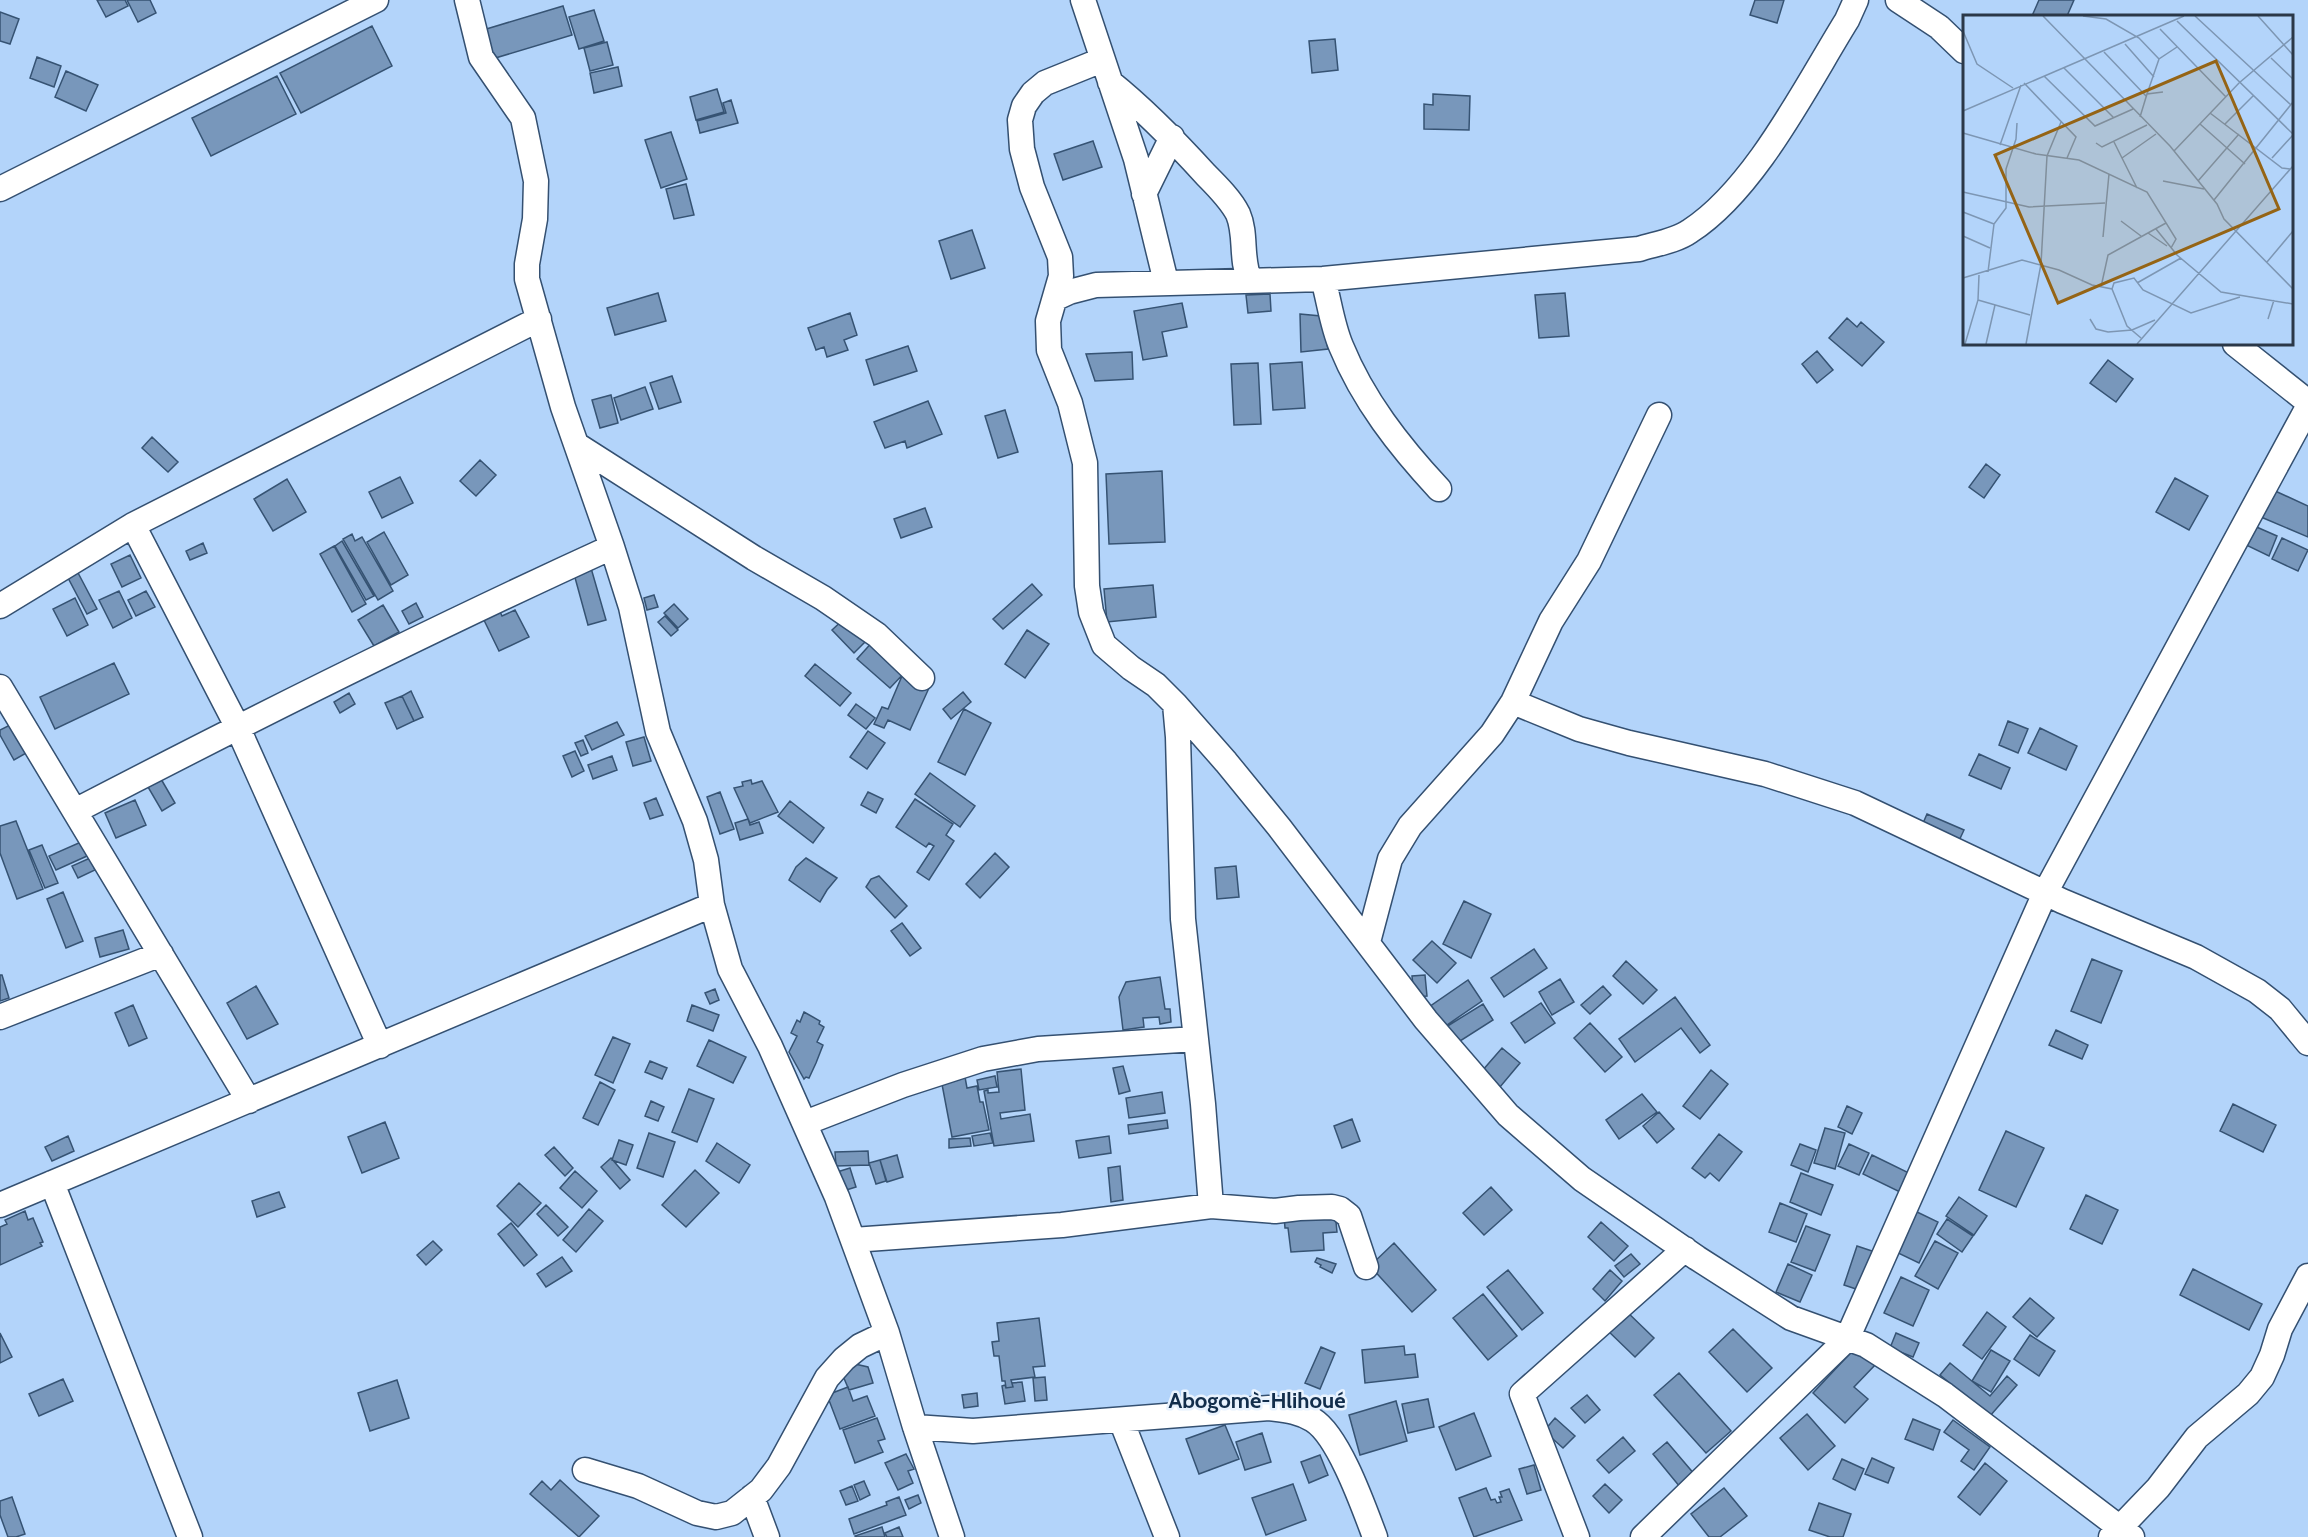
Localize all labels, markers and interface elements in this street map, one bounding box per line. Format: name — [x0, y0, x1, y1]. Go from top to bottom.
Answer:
inset map — [1963, 15, 2293, 345]
district label: Abogomè-Hlihoué — [1168, 1387, 1346, 1414]

